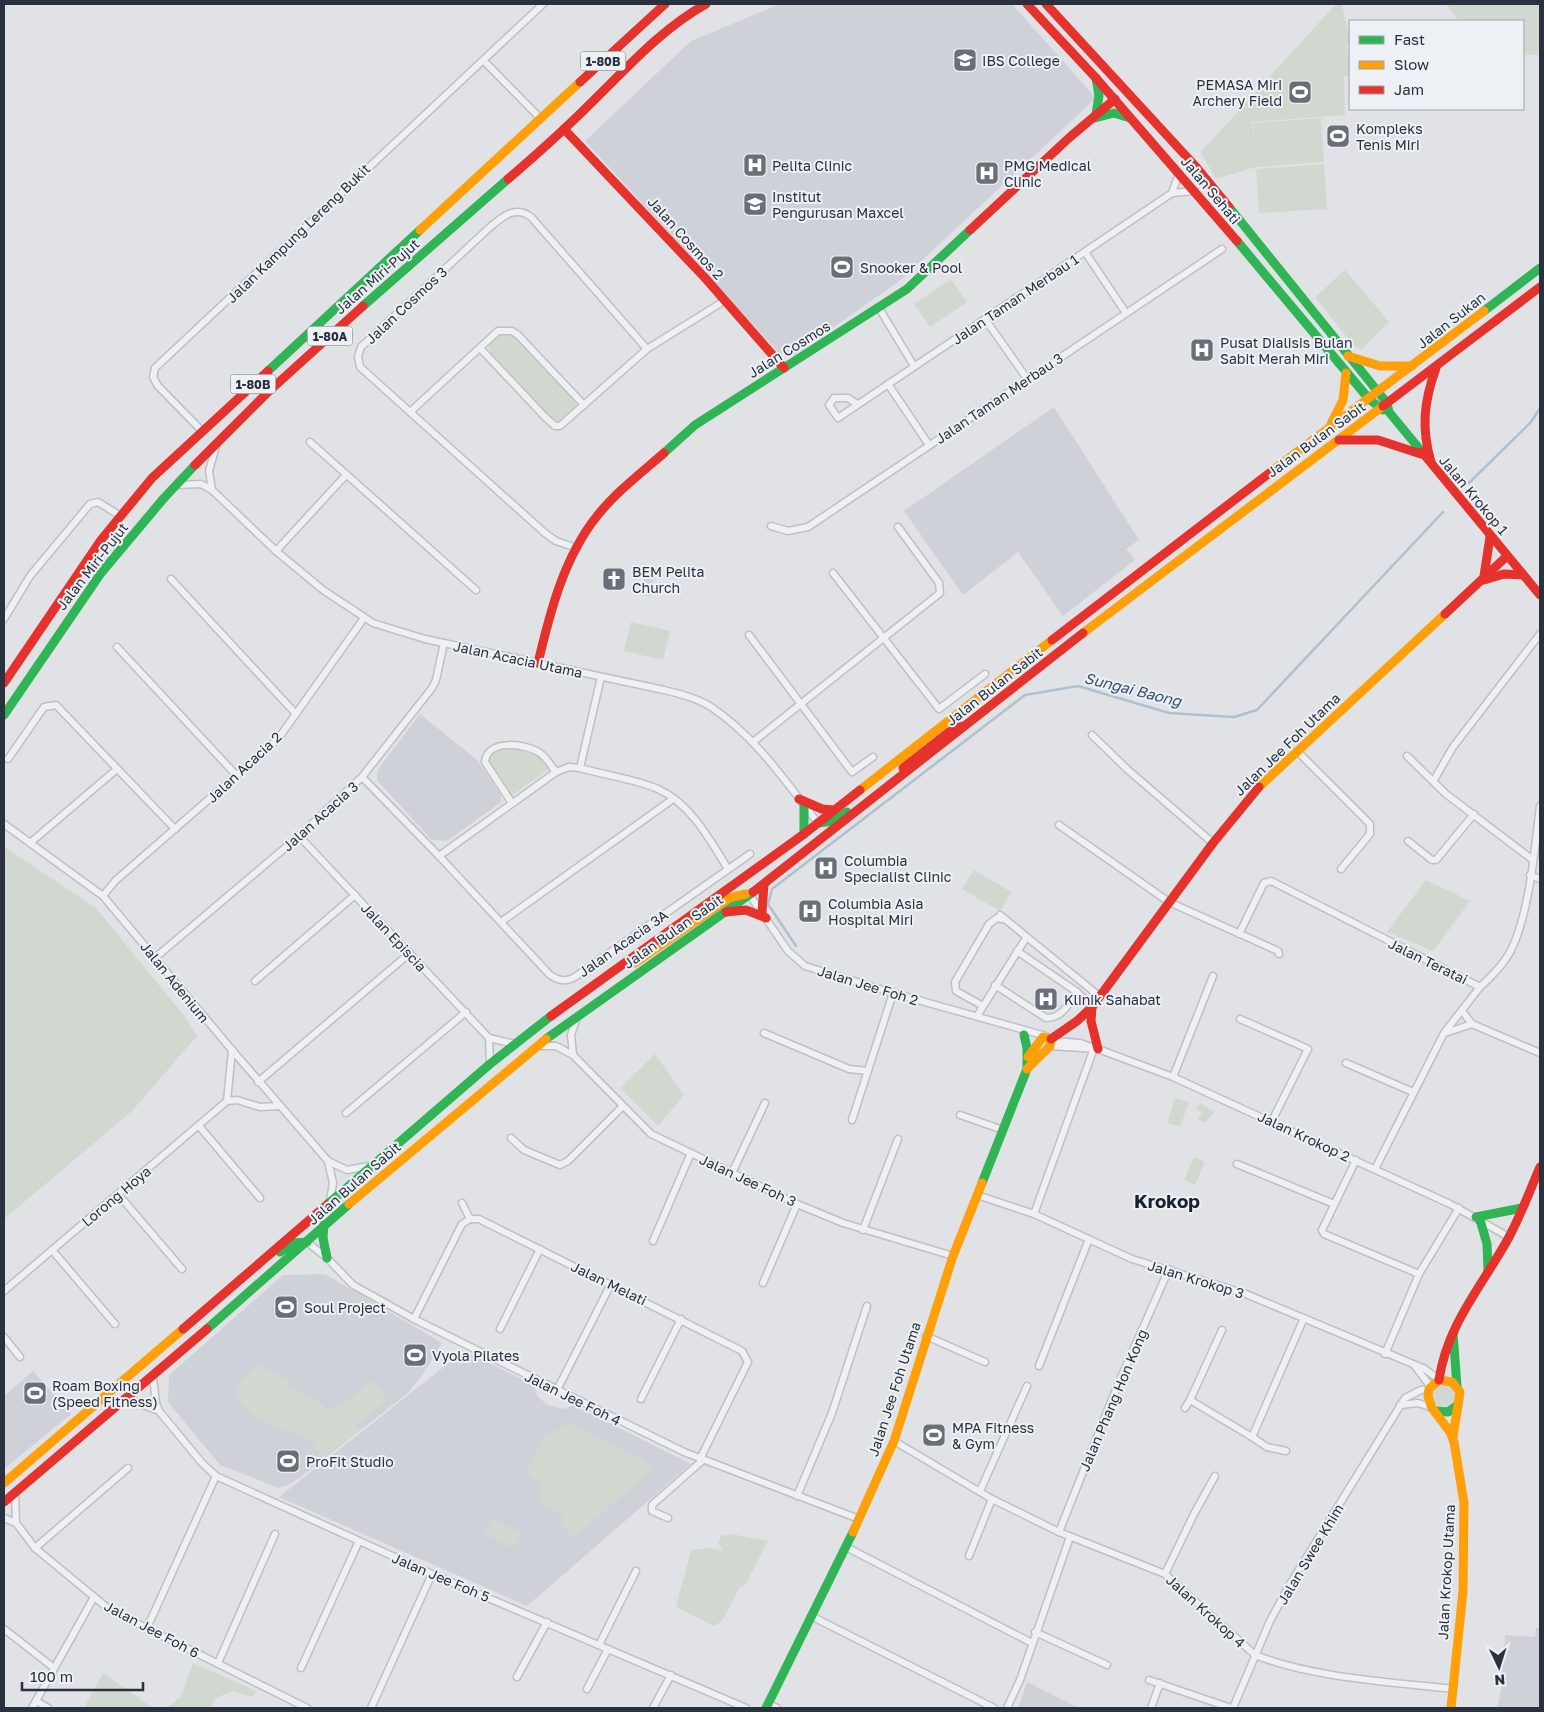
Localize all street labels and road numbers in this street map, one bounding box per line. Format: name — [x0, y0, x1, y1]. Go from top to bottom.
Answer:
road number: 1-80B — [580, 51, 626, 70]
street label: Jalan Sehati — [1178, 153, 1244, 227]
street label: Jalan Kampung Lereng Bukit — [223, 160, 373, 306]
street label: Jalan Cosmos 2 — [644, 193, 728, 283]
street label: Jalan Miri-Pujut — [331, 235, 423, 317]
street label: Jalan Taman Merbau 1 — [949, 250, 1082, 348]
street label: Jalan Cosmos 3 — [362, 263, 450, 347]
street label: Jalan Sukan — [1413, 288, 1489, 352]
street label: Jalan Cosmos — [745, 317, 833, 381]
road number: 1-80A — [308, 326, 352, 346]
street label: Jalan Taman Merbau 3 — [932, 349, 1066, 447]
road number: 1-80B — [230, 374, 276, 394]
street label: Jalan Bulan Sabit — [1264, 398, 1368, 480]
street label: Jalan Krokop 1 — [1436, 452, 1512, 538]
street label: Jalan Miri-Pujut — [53, 519, 131, 613]
street label: Jalan Acacia Utama — [452, 637, 584, 681]
street label: Jalan Bulan Sabit — [943, 643, 1045, 729]
street label: Jalan Jee Foh Utama — [1231, 689, 1343, 799]
street label: Jalan Acacia 2 — [203, 728, 285, 806]
street label: Jalan Acacia 3 — [279, 778, 361, 854]
street label: Jalan Bulan Sabit — [620, 890, 726, 972]
street label: Jalan Episcia — [358, 899, 430, 975]
street label: Jalan Acacia 3A — [575, 905, 672, 980]
street label: Jalan Teratai — [1386, 934, 1470, 988]
street label: Jalan Adenium — [137, 938, 213, 1026]
street label: Jalan Jee Foh 2 — [816, 962, 920, 1008]
street label: Jalan Krokop 2 — [1255, 1107, 1353, 1165]
street label: Jalan Bulan Sabit — [304, 1138, 404, 1228]
street label: Jalan Jee Foh 3 — [697, 1150, 799, 1210]
street label: Lorong Hoya — [78, 1162, 154, 1230]
street label: Jalan Krokop 3 — [1146, 1256, 1246, 1302]
street label: Jalan Melati — [568, 1257, 650, 1309]
street label: Jalan Jee Foh Utama — [864, 1320, 924, 1458]
street label: Jalan Phang Hon Kong — [1075, 1326, 1151, 1474]
street label: Jalan Jee Foh 4 — [522, 1367, 624, 1429]
street label: Jalan Swee Khim — [1273, 1501, 1347, 1607]
street label: Jalan Krokop Utama — [1434, 1504, 1458, 1640]
street label: Jalan Jee Foh 5 — [390, 1549, 492, 1605]
street label: Jalan Krokop 4 — [1163, 1571, 1249, 1651]
street label: Jalan Jee Foh 6 — [102, 1597, 202, 1661]

